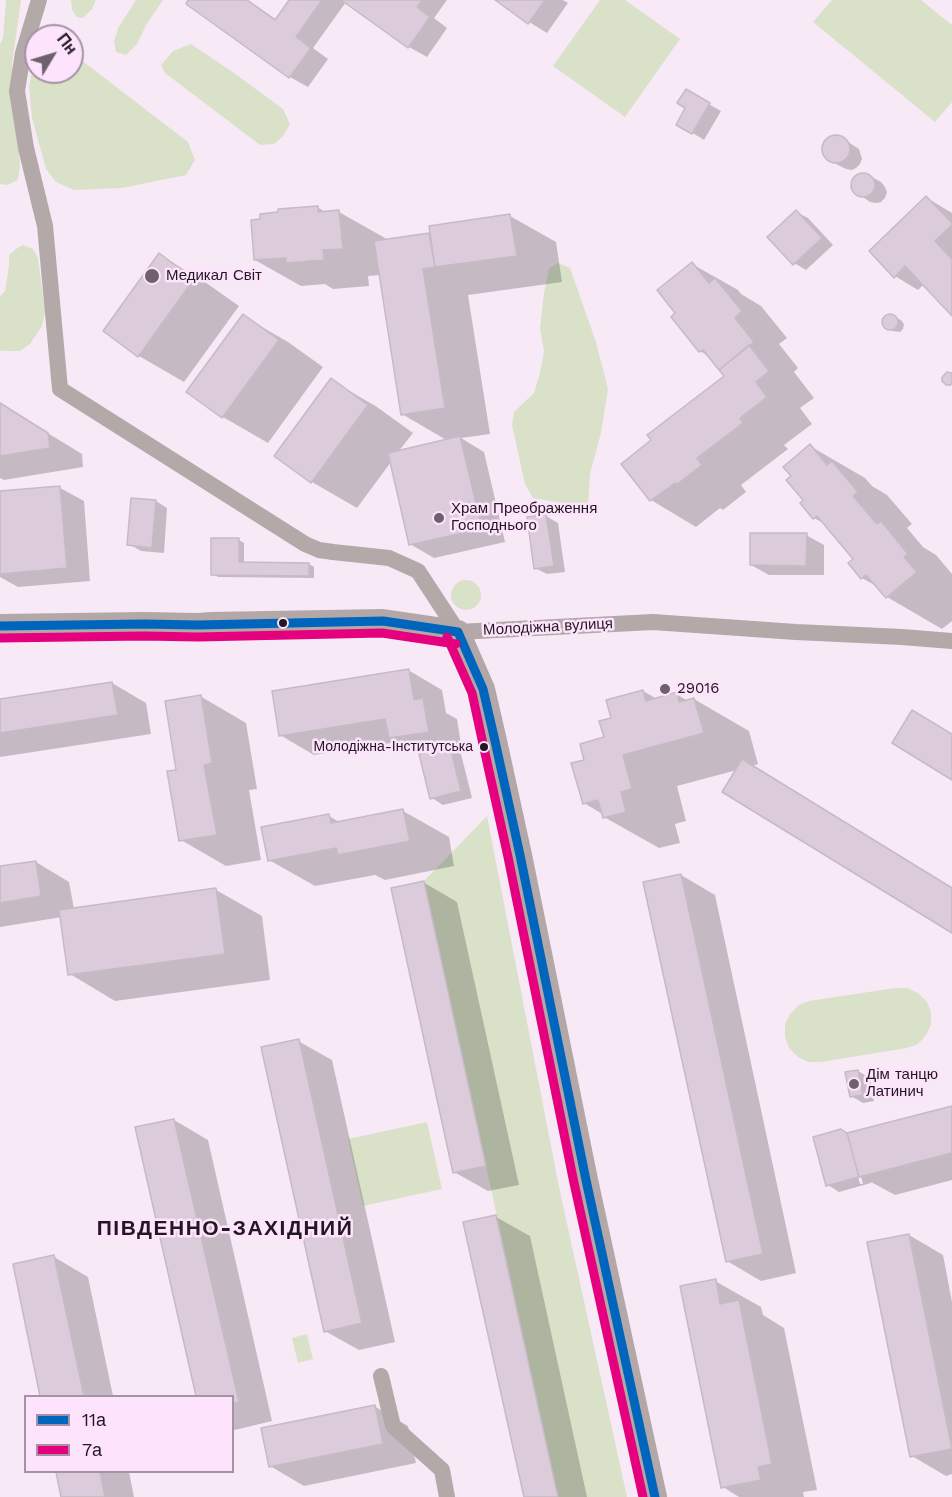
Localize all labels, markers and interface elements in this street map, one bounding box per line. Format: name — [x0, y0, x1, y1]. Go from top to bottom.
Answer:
north arrow — [24, 24, 84, 84]
text: Пн — [53, 30, 81, 58]
marker: Медикал Світ — [143, 267, 161, 285]
place label: Медикал Світ — [166, 267, 262, 285]
place label: Храм Преображення Господнього — [451, 500, 597, 535]
marker: Храм Преображення Господнього — [432, 511, 446, 525]
street label: Молодіжна вулиця — [483, 615, 613, 639]
unlabelled marker — [277, 617, 289, 629]
place label: 29016 — [677, 680, 719, 698]
marker: 29016 — [658, 682, 672, 696]
place label: Молодіжна-Інститутська — [313, 739, 473, 755]
marker: Молодіжна-Інститутська — [478, 741, 490, 753]
place label: Дім танцю Латинич — [866, 1066, 938, 1101]
marker: Дім танцю Латинич — [847, 1077, 861, 1091]
district label: ПІВДЕННО-ЗАХІДНИЙ — [97, 1216, 353, 1242]
legend — [24, 1395, 234, 1473]
text: 11а — [82, 1409, 106, 1430]
text: 7а — [82, 1439, 102, 1460]

